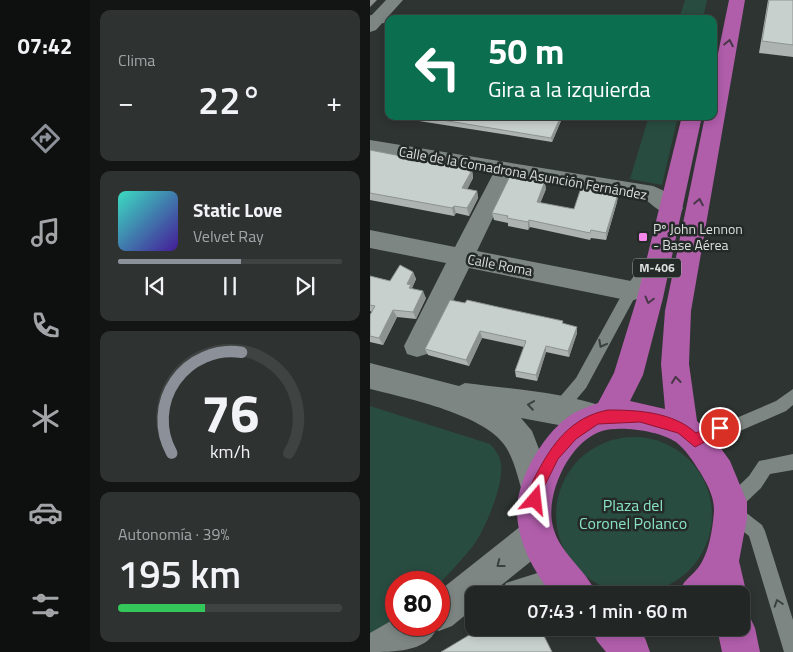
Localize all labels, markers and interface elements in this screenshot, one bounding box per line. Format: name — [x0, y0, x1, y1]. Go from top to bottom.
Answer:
text: 50 m — [488, 24, 564, 78]
text: 07:42 — [18, 29, 72, 63]
icon: left — [405, 35, 470, 100]
one-way arrow — [723, 38, 734, 47]
text: Clima — [118, 48, 155, 72]
text: 22° — [198, 71, 262, 129]
text: Gira a la izquierda — [488, 72, 651, 106]
text: − — [118, 80, 134, 123]
text: + — [326, 80, 342, 123]
icon: directions — [28, 121, 63, 156]
street label: Calle de la Comadrona Asunción Fernández — [397, 140, 649, 205]
text: Static Love — [193, 195, 282, 224]
one-way arrow — [693, 198, 703, 207]
icon: music — [28, 215, 63, 250]
place label: Pº John Lennon - Base Aérea — [653, 218, 743, 255]
text: Velvet Ray — [193, 224, 264, 248]
marker: Pº John Lennon - Base Aérea — [637, 231, 649, 243]
street label: Calle Roma — [466, 248, 534, 281]
road number: M-406 — [633, 258, 681, 278]
icon: previous — [141, 272, 169, 300]
icon: pause — [216, 272, 244, 300]
icon: next — [291, 272, 319, 300]
one-way arrow — [644, 296, 655, 304]
icon: phone — [28, 308, 63, 343]
one-way arrow — [599, 339, 609, 348]
text: 76 — [201, 373, 259, 452]
one-way arrow — [671, 376, 682, 384]
one-way arrow — [526, 400, 534, 411]
icon: climate — [28, 401, 63, 436]
pin — [699, 407, 741, 449]
icon: arrive — [706, 414, 734, 442]
text: km/h — [210, 438, 250, 465]
position arrow — [508, 473, 560, 525]
park label: Plaza del Coronel Polanco — [579, 493, 687, 535]
icon: car — [28, 495, 63, 530]
text: Autonomía · 39% — [118, 522, 229, 546]
text: 195 km — [118, 545, 241, 603]
one-way arrow — [496, 558, 506, 567]
speed limit sign: 80 — [385, 571, 450, 636]
icon: filters — [28, 588, 63, 623]
text: 07:43 · 1 min · 60 m — [528, 596, 687, 625]
one-way arrow — [774, 600, 784, 608]

